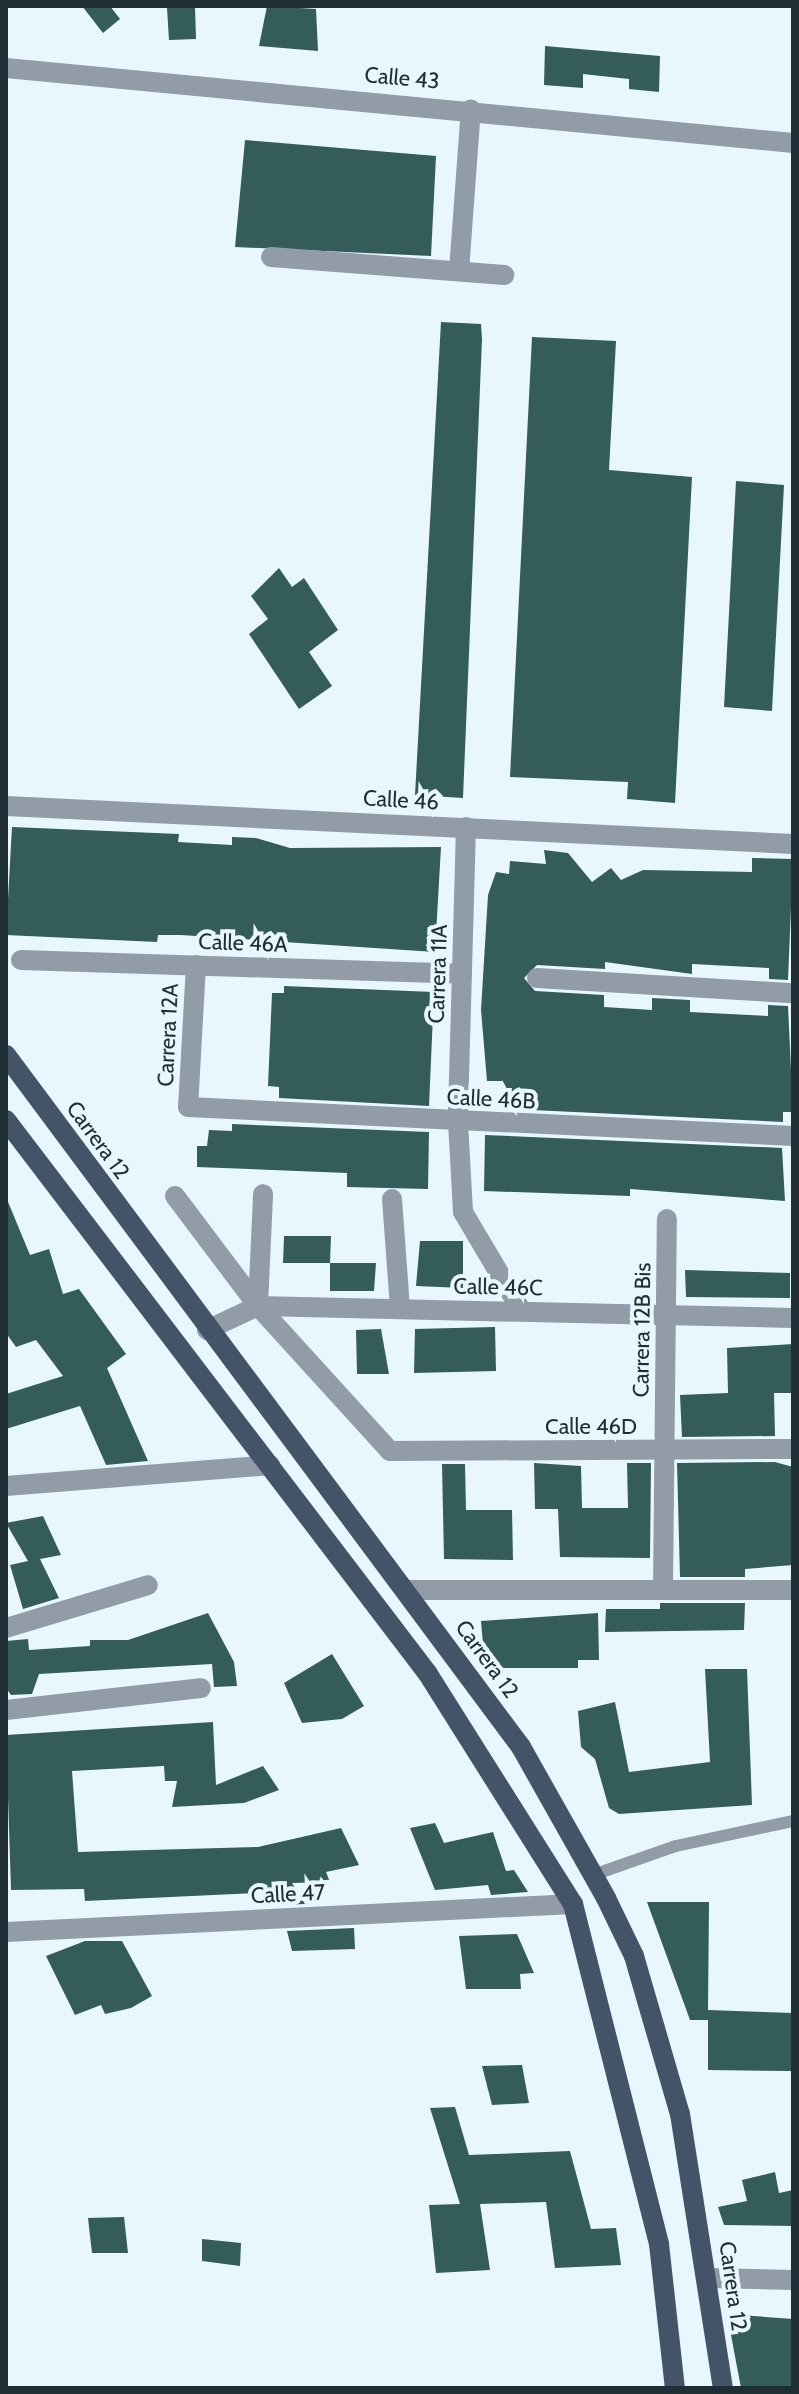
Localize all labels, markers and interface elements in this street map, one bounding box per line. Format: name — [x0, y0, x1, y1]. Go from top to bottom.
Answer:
street label: Calle 43 — [363, 62, 441, 94]
street label: Calle 46 — [362, 785, 440, 815]
street label: Carrera 11A — [423, 924, 453, 1024]
street label: Calle 46A — [198, 928, 288, 958]
street label: Carrera 12A — [152, 983, 184, 1087]
street label: Calle 46B — [446, 1083, 536, 1115]
street label: Carrera 12 — [61, 1096, 135, 1184]
street label: Carrera 12B Bis — [628, 1262, 656, 1398]
street label: Calle 46C — [453, 1273, 543, 1301]
street label: Calle 46D — [545, 1414, 637, 1440]
street label: Carrera 12 — [450, 1615, 524, 1703]
street label: Calle 47 — [250, 1879, 326, 1909]
street label: Carrera 12 — [714, 2240, 752, 2332]

